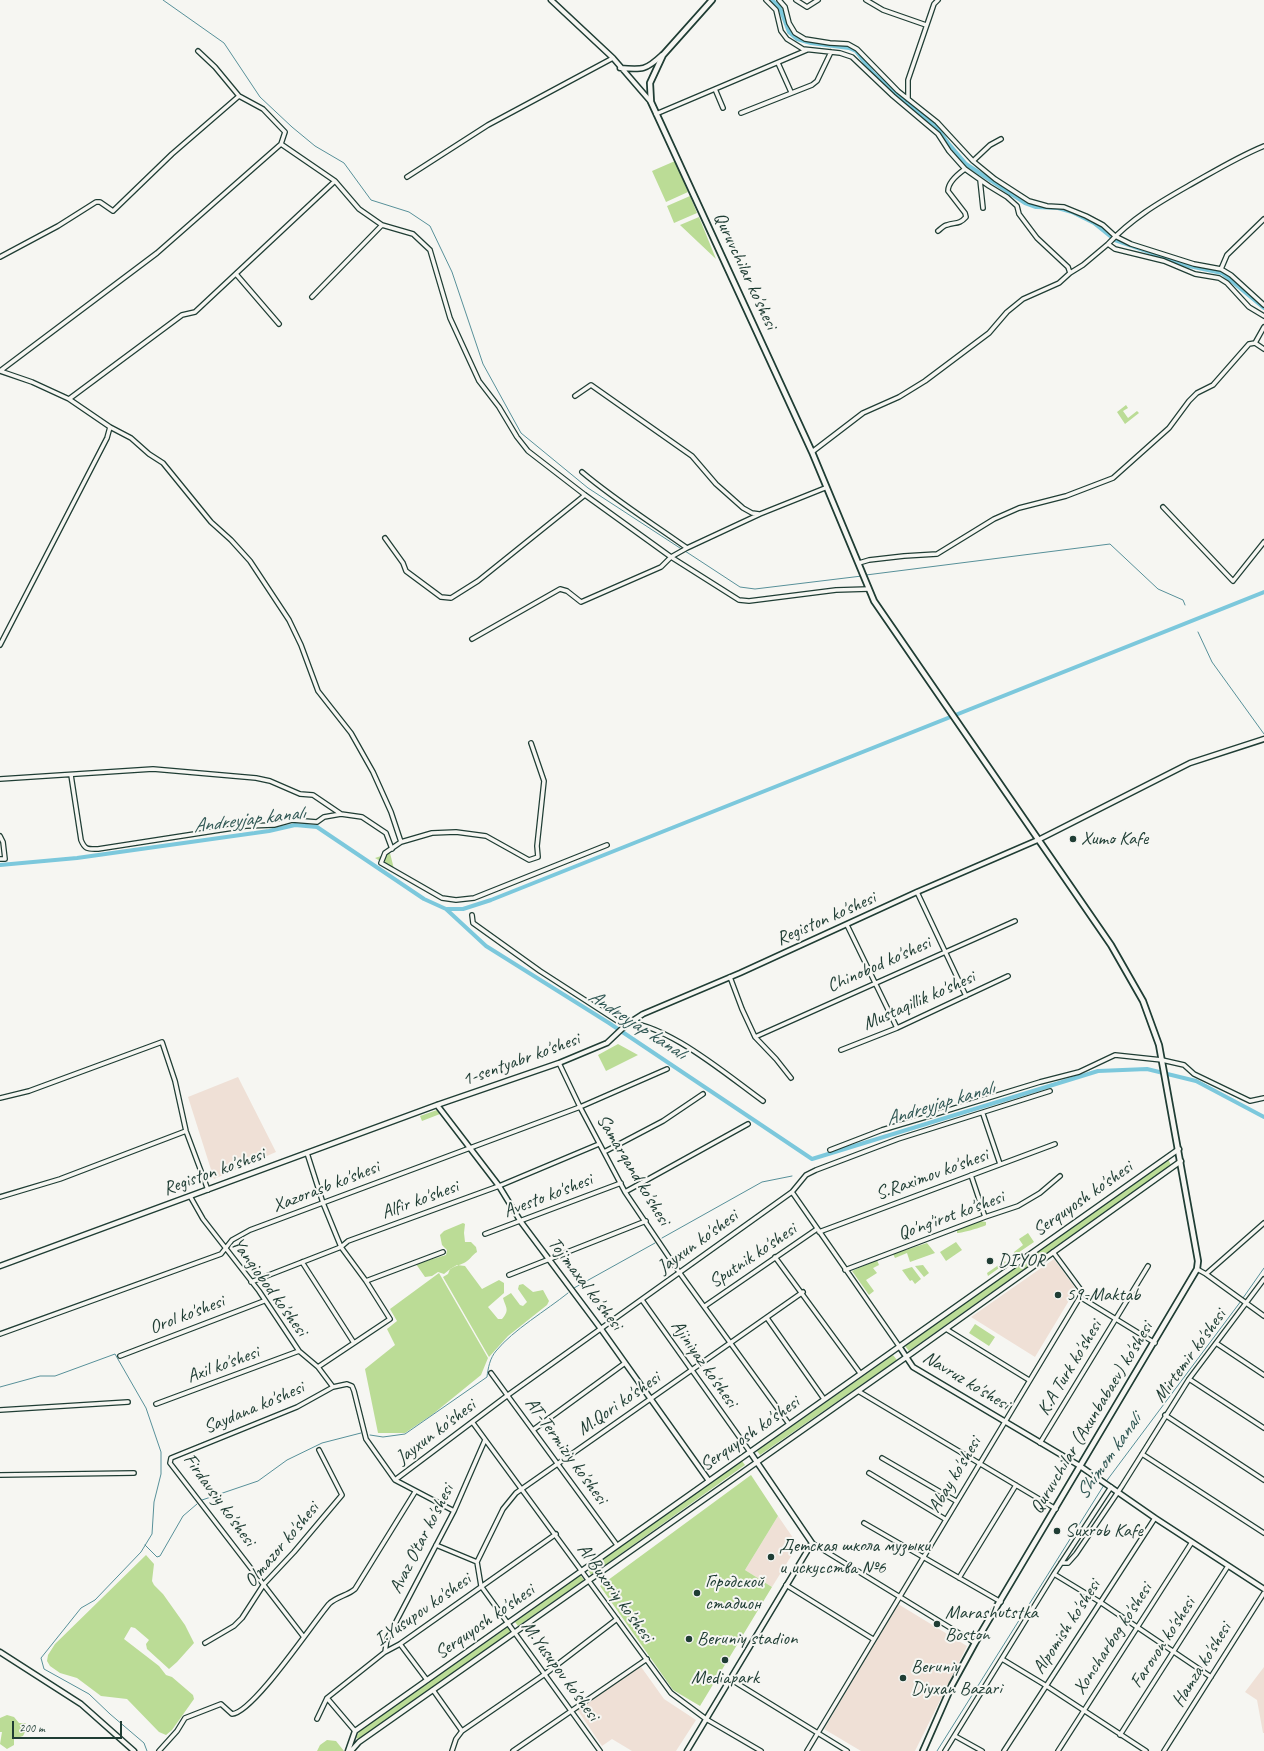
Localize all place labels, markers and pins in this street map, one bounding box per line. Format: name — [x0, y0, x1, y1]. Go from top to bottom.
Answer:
place label: Xumo Kafe — [1081, 828, 1148, 850]
marker: Xumo Kafe — [1068, 834, 1078, 844]
place label: DIYOR — [998, 1250, 1045, 1272]
marker: DIYOR — [985, 1256, 995, 1266]
place label: 59-Maktab — [1066, 1284, 1140, 1306]
marker: 59-Maktab — [1053, 1290, 1063, 1300]
place label: Suxrob Kafe — [1065, 1520, 1143, 1542]
marker: Suxrob Kafe — [1052, 1526, 1062, 1536]
place label: Детская школа музыки и искусства №6 — [779, 1535, 930, 1579]
marker: Детская школа музыки и искусства №6 — [766, 1552, 776, 1562]
place label: Городской стадион — [705, 1571, 764, 1615]
marker: Городской стадион — [692, 1588, 702, 1598]
place label: Marashutstka Boston — [945, 1602, 1038, 1646]
marker: Marashutstka Boston — [932, 1619, 942, 1629]
place label: Beruniy stadion — [697, 1628, 797, 1650]
marker: Beruniy stadion — [684, 1634, 694, 1644]
marker: Mediapark — [720, 1655, 730, 1665]
place label: Beruniy Diyxan Bazari — [911, 1656, 1002, 1700]
place label: Mediapark — [691, 1667, 759, 1689]
marker: Beruniy Diyxan Bazari — [898, 1673, 908, 1683]

